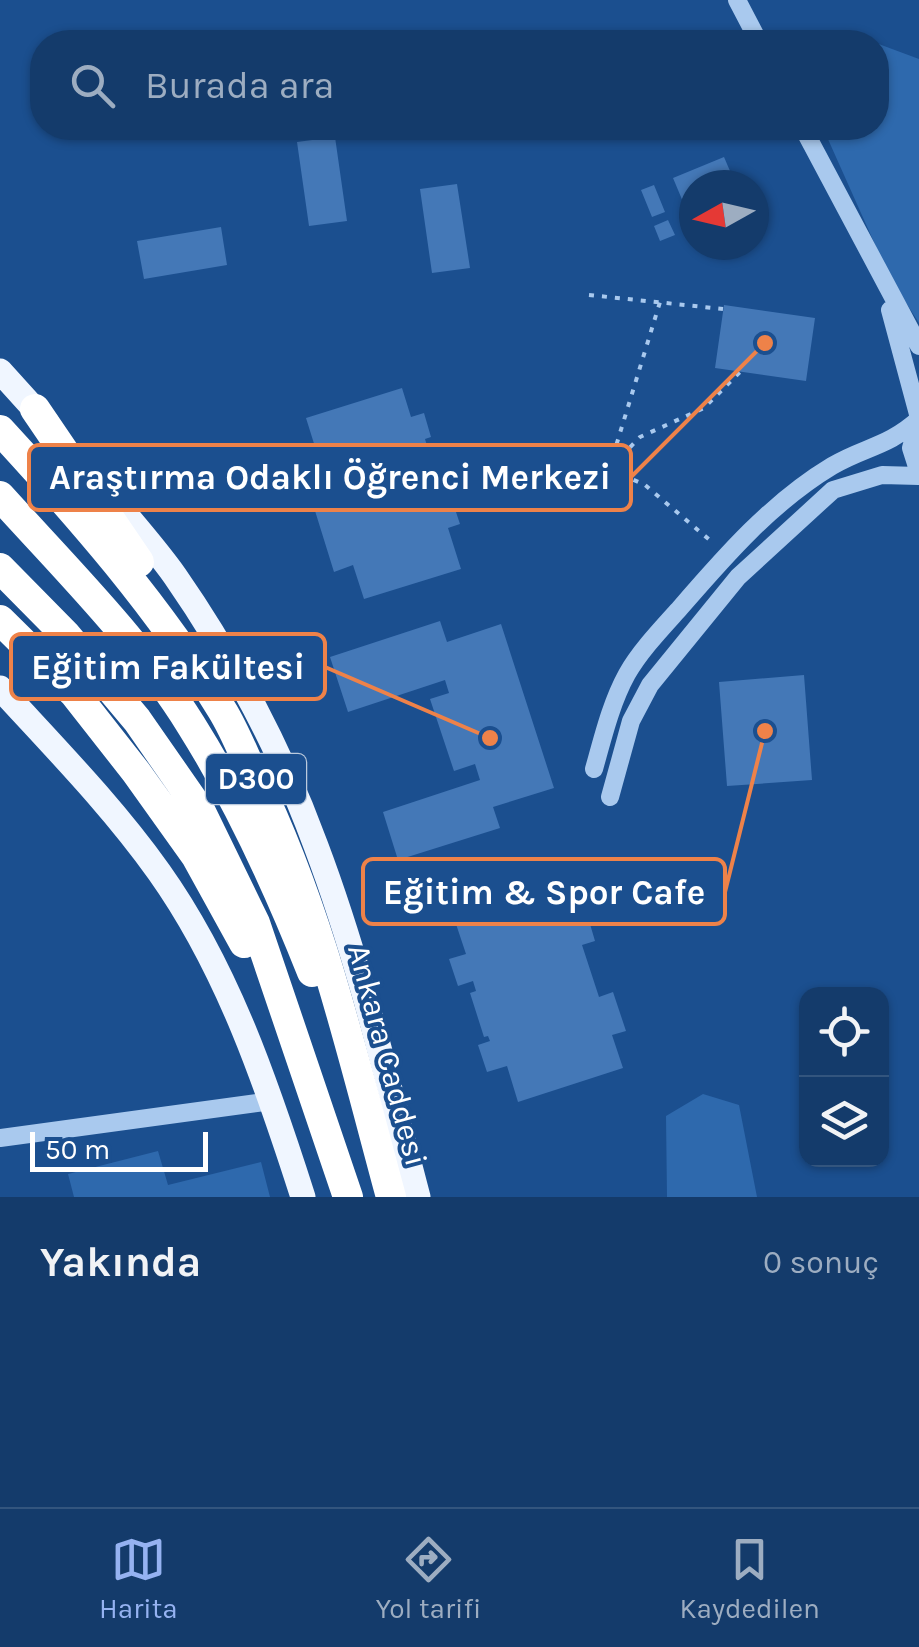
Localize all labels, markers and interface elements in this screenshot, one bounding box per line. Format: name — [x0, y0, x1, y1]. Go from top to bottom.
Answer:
search box — [30, 30, 889, 140]
icon: search — [65, 58, 120, 113]
text: Burada ara — [145, 63, 334, 108]
north arrow — [679, 170, 769, 260]
callout: Araştırma Odaklı Öğrenci Merkezi — [29, 445, 631, 510]
text: Araştırma Odaklı Öğrenci Merkezi — [49, 457, 611, 499]
callout: Eğitim Fakültesi — [11, 634, 325, 699]
text: Eğitim Fakültesi — [31, 647, 305, 689]
road number: D300 — [206, 754, 306, 804]
callout: Eğitim & Spor Cafe — [363, 859, 725, 924]
text: Eğitim & Spor Cafe — [383, 872, 705, 914]
street label: Ankara Caddesi — [340, 940, 435, 1170]
map controls — [799, 987, 889, 1167]
button: locate — [799, 987, 889, 1077]
button: layers — [799, 1077, 889, 1167]
scale bar — [30, 1127, 208, 1172]
text: 50 m — [45, 1133, 110, 1166]
text: Yakında — [40, 1237, 201, 1287]
text: 0 sonuç — [763, 1244, 879, 1281]
tab: Harita — [99, 1532, 178, 1625]
tab: Yol tarifi — [376, 1532, 481, 1625]
tab: Kaydedilen — [679, 1532, 820, 1625]

